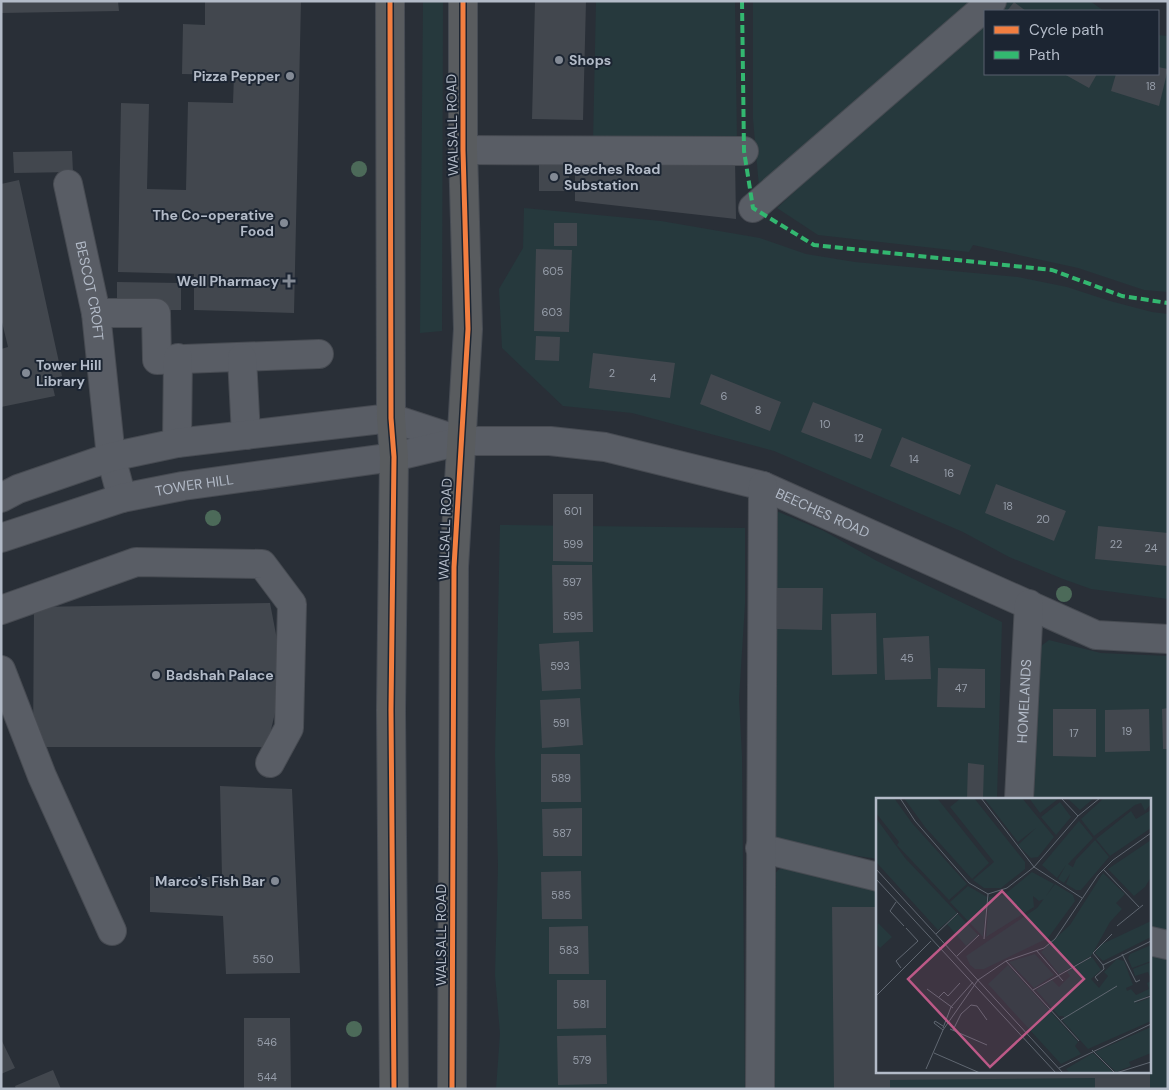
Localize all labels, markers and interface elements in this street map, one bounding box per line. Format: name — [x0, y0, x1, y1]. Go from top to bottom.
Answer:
legend — [984, 10, 1159, 75]
text: Cycle path — [1029, 20, 1104, 40]
text: Path — [1029, 45, 1060, 65]
place label: Shops — [569, 51, 611, 69]
marker: Shops — [553, 54, 565, 66]
place label: Pizza Pepper — [193, 67, 280, 85]
marker: Pizza Pepper — [284, 70, 296, 82]
street label: WALSALL ROAD — [442, 74, 462, 176]
house number: 18 — [1146, 79, 1156, 93]
place label: Beeches Road Substation — [564, 160, 660, 194]
marker: Beeches Road Substation — [548, 171, 560, 183]
place label: The Co-operative Food — [152, 206, 274, 240]
marker: The Co-operative Food — [278, 217, 290, 229]
street label: BESCOT CROFT — [72, 239, 108, 341]
house number: 605 — [542, 264, 564, 278]
place label: Well Pharmacy — [177, 272, 280, 290]
marker: Well Pharmacy — [283, 275, 295, 287]
house number: 603 — [542, 305, 562, 319]
place label: Tower Hill Library — [36, 356, 101, 390]
house number: 2 — [609, 366, 615, 380]
marker: Tower Hill Library — [20, 367, 32, 379]
house number: 4 — [650, 371, 657, 385]
house number: 6 — [721, 389, 728, 403]
house number: 8 — [755, 403, 761, 417]
house number: 10 — [820, 417, 830, 431]
house number: 12 — [854, 431, 864, 445]
house number: 14 — [909, 452, 919, 466]
house number: 16 — [944, 466, 954, 480]
street label: TOWER HILL — [154, 470, 235, 500]
street label: WALSALL ROAD — [434, 478, 456, 580]
street label: BEECHES ROAD — [773, 484, 873, 542]
house number: 18 — [1003, 499, 1013, 513]
house number: 601 — [564, 504, 582, 518]
house number: 20 — [1036, 512, 1050, 526]
house number: 599 — [563, 537, 583, 551]
house number: 22 — [1110, 537, 1122, 551]
house number: 24 — [1145, 541, 1158, 555]
house number: 597 — [563, 575, 582, 589]
house number: 595 — [563, 609, 583, 623]
house number: 45 — [900, 651, 914, 665]
house number: 593 — [550, 659, 570, 673]
street label: HOMELANDS — [1013, 659, 1035, 744]
place label: Badshah Palace — [166, 666, 274, 684]
marker: Badshah Palace — [150, 669, 162, 681]
house number: 47 — [955, 681, 967, 695]
house number: 591 — [553, 716, 569, 730]
house number: 19 — [1122, 724, 1132, 738]
house number: 17 — [1069, 726, 1079, 740]
house number: 589 — [551, 771, 571, 785]
inset map — [876, 798, 1152, 1072]
house number: 587 — [553, 826, 572, 840]
place label: Marco's Fish Bar — [155, 872, 265, 890]
marker: Marco's Fish Bar — [269, 875, 281, 887]
street label: WALSALL ROAD — [432, 884, 450, 986]
house number: 585 — [551, 888, 571, 902]
house number: 583 — [559, 943, 579, 957]
house number: 550 — [253, 952, 273, 966]
house number: 581 — [573, 997, 589, 1011]
house number: 546 — [257, 1035, 277, 1049]
house number: 579 — [572, 1053, 592, 1067]
house number: 544 — [257, 1070, 277, 1084]

